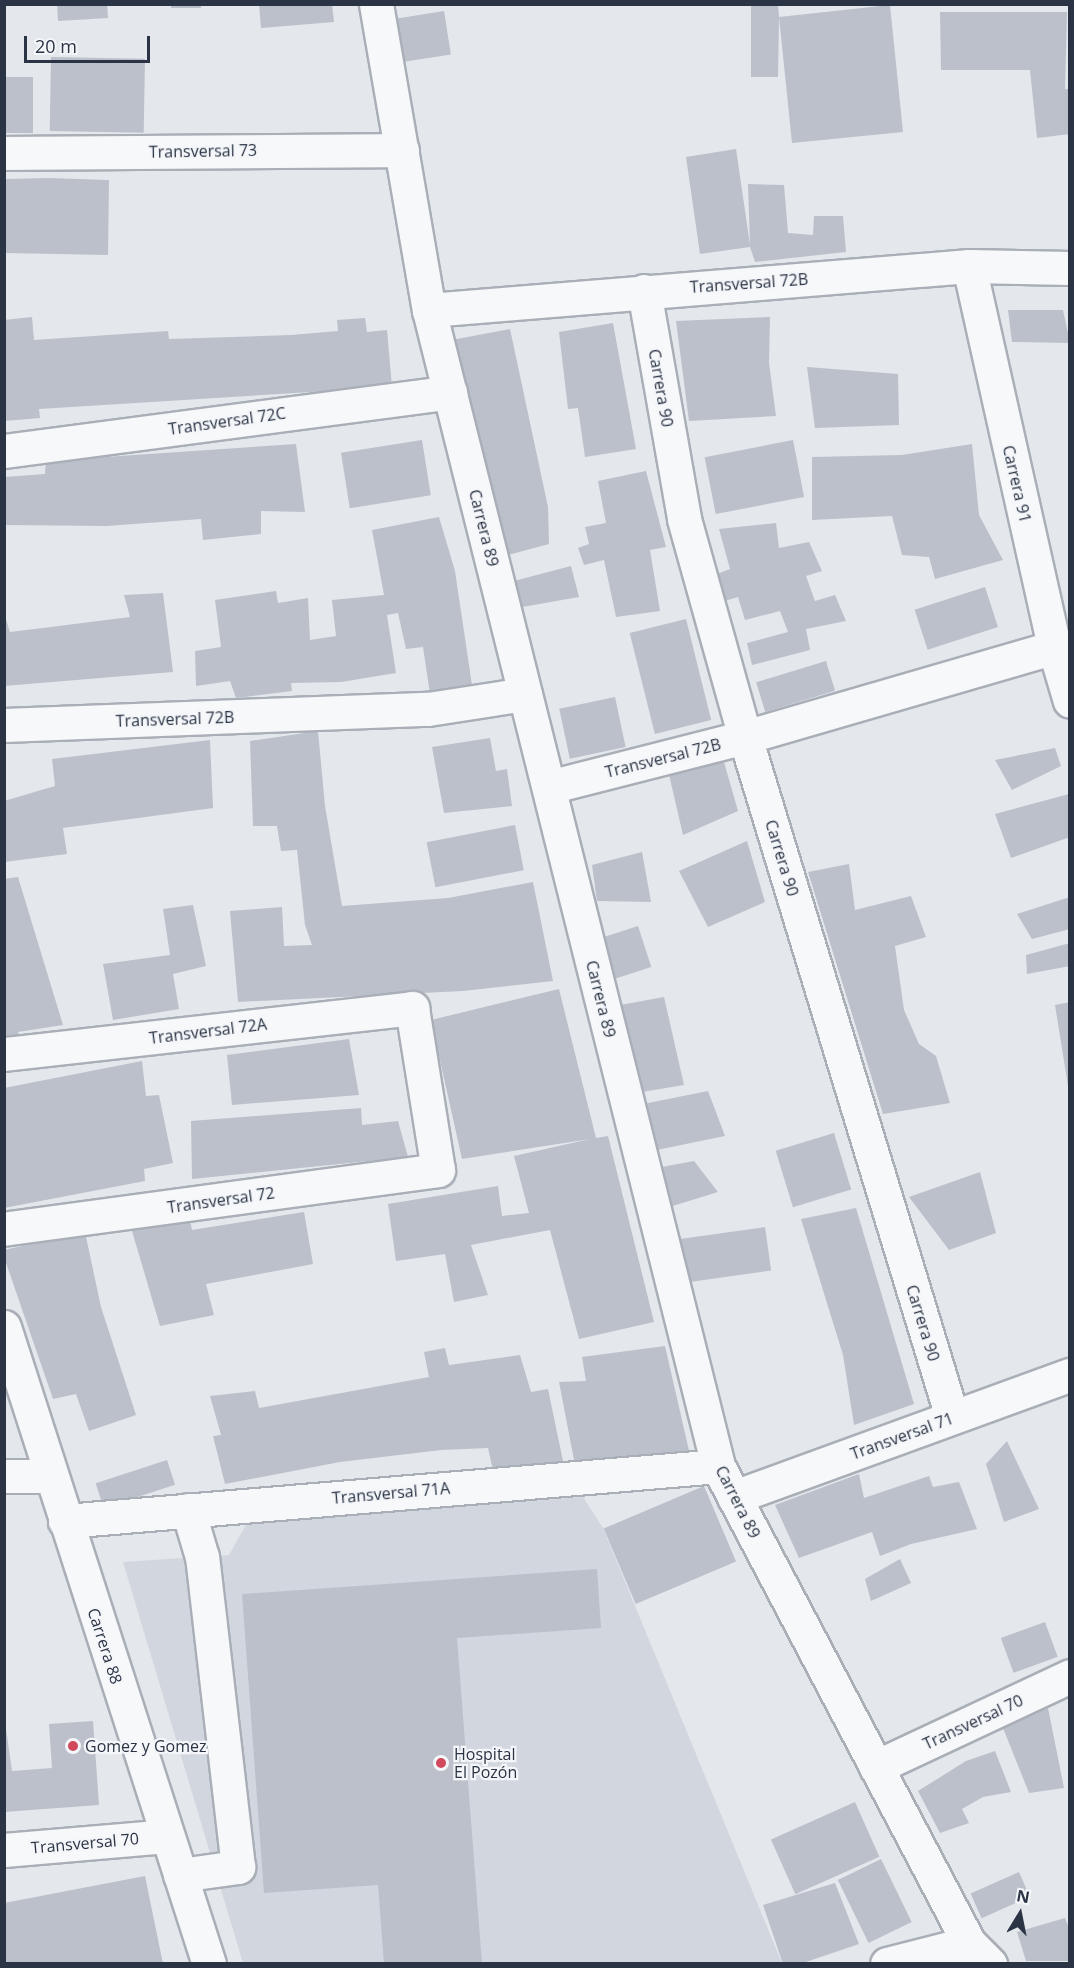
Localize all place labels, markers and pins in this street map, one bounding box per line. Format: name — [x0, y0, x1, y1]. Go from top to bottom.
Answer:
place label: Gomez y Gomez — [85, 1736, 206, 1756]
marker: Gomez y Gomez — [66, 1739, 80, 1753]
place label: Hospital El Pozón — [454, 1744, 517, 1782]
marker: Hospital El Pozón — [432, 1754, 450, 1772]

